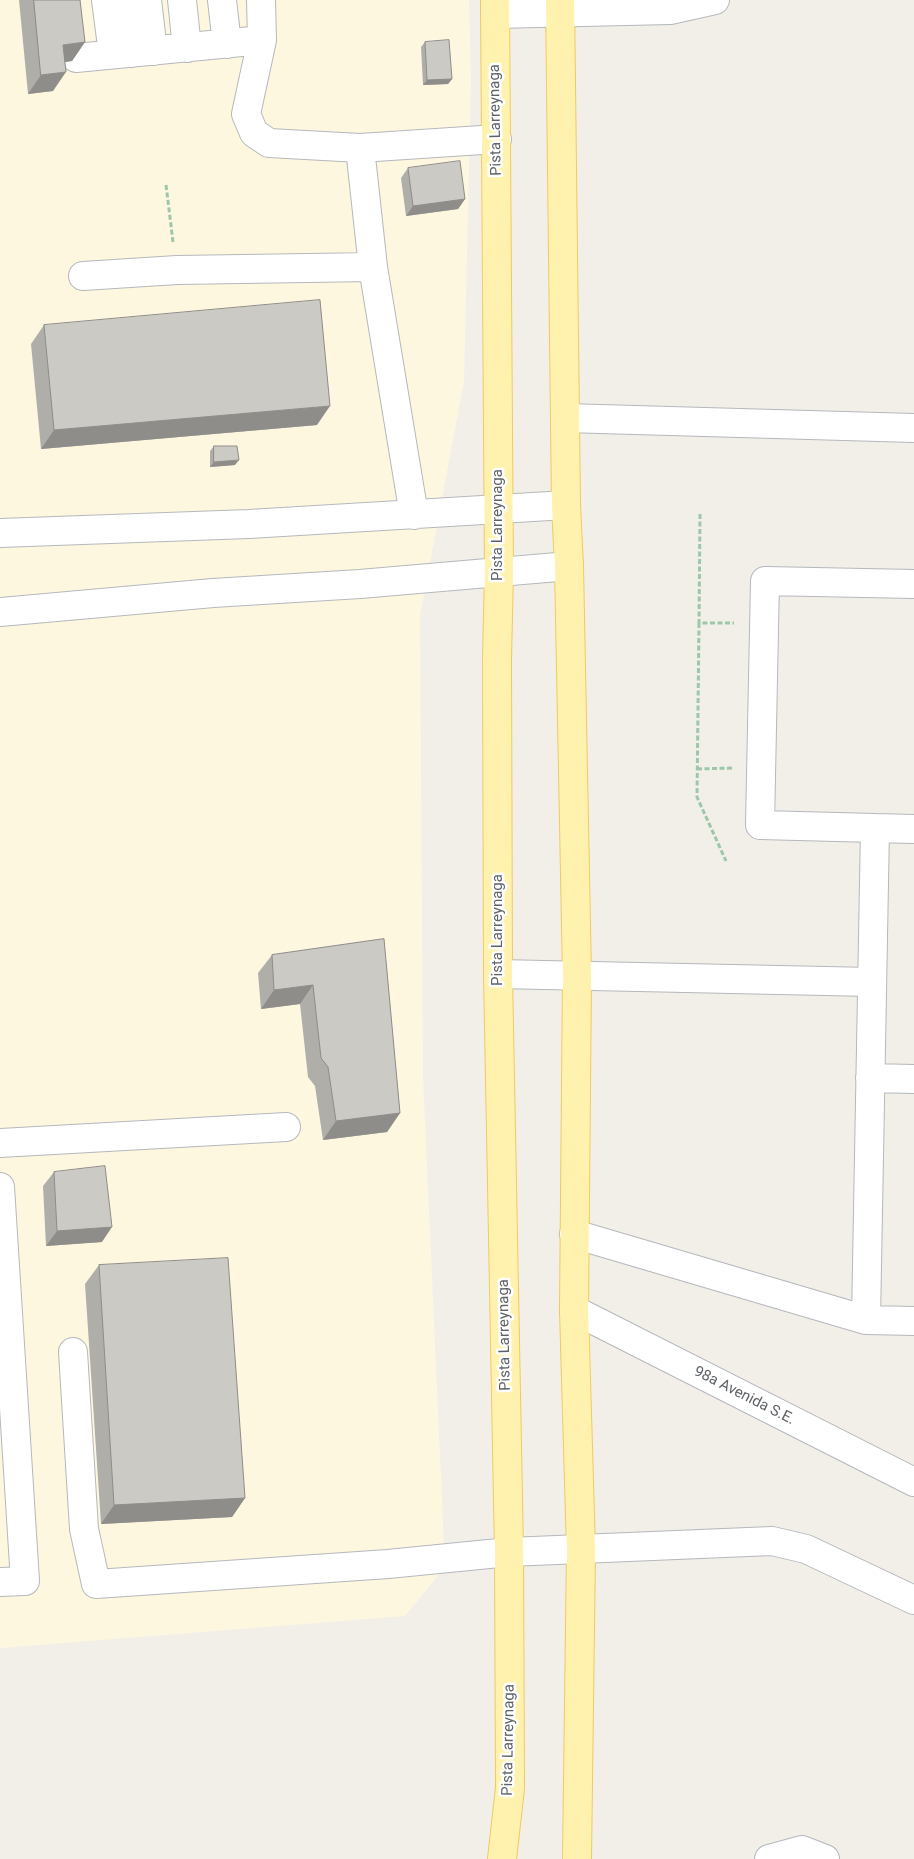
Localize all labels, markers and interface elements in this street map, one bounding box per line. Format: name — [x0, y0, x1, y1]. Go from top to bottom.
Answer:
street label: Pista Larreynaga — [486, 64, 506, 176]
street label: Pista Larreynaga — [489, 469, 507, 581]
street label: Pista Larreynaga — [489, 874, 507, 986]
street label: Pista Larreynaga — [495, 1279, 515, 1391]
street label: 98a Avenida S.E. — [691, 1363, 797, 1429]
street label: Pista Larreynaga — [499, 1684, 519, 1796]

